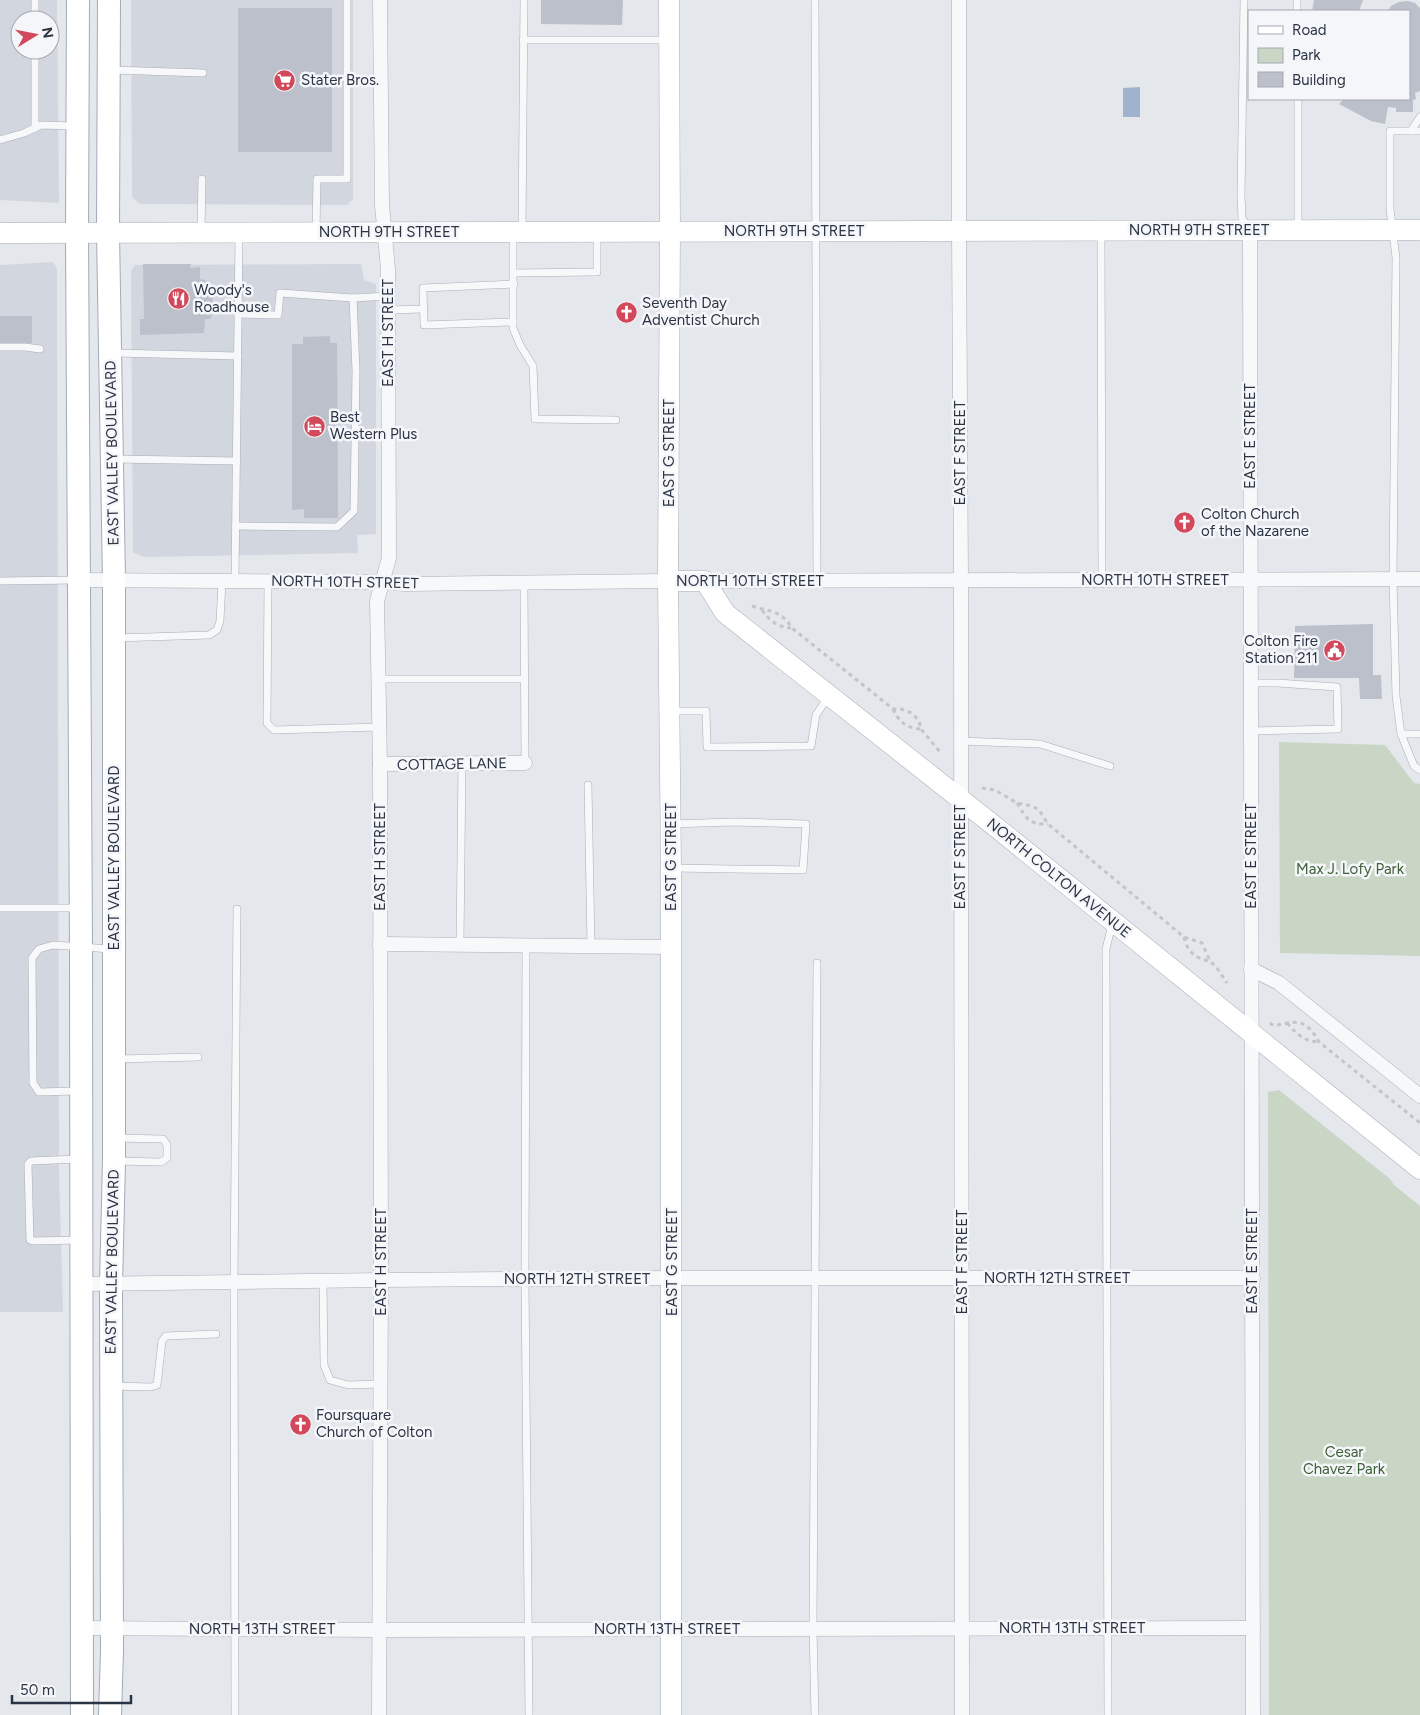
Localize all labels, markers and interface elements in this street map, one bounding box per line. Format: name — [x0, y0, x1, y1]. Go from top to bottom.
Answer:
north arrow — [10, 10, 60, 60]
legend — [1248, 10, 1410, 100]
text: Road — [1292, 21, 1327, 39]
text: N — [38, 26, 57, 40]
text: Park — [1292, 46, 1321, 64]
supermarket icon: Stater Bros. — [273, 68, 297, 92]
place label: Stater Bros. — [301, 71, 379, 89]
text: Building — [1292, 71, 1346, 89]
street label: NORTH 9TH STREET — [1129, 221, 1270, 239]
street label: NORTH 9TH STREET — [724, 222, 865, 240]
street label: NORTH 9TH STREET — [319, 223, 460, 241]
street label: EAST H STREET — [379, 278, 397, 387]
place label: Woody's Roadhouse — [194, 281, 269, 316]
restaurant icon: Woody's Roadhouse — [166, 287, 190, 311]
place label: Seventh Day Adventist Church — [642, 294, 760, 329]
church icon: Seventh Day Adventist Church — [614, 300, 638, 324]
street label: EAST VALLEY BOULEVARD — [101, 360, 123, 546]
street label: EAST E STREET — [1241, 382, 1259, 489]
street label: EAST G STREET — [660, 398, 678, 507]
street label: EAST F STREET — [951, 400, 969, 506]
place label: Best Western Plus — [330, 408, 417, 443]
hotel icon: Best Western Plus — [302, 414, 326, 438]
place label: Colton Church of the Nazarene — [1201, 505, 1309, 540]
church icon: Colton Church of the Nazarene — [1173, 511, 1197, 535]
street label: NORTH 10TH STREET — [1081, 571, 1230, 589]
street label: NORTH 10TH STREET — [271, 572, 420, 592]
street label: NORTH 10TH STREET — [676, 572, 825, 590]
place label: Colton Fire Station 211 — [1244, 632, 1318, 667]
public building icon: Colton Fire Station 211 — [1322, 638, 1346, 662]
street label: COTTAGE LANE — [397, 754, 507, 774]
street label: EAST VALLEY BOULEVARD — [105, 765, 123, 951]
street label: EAST H STREET — [371, 802, 389, 911]
street label: EAST G STREET — [662, 802, 680, 911]
street label: EAST E STREET — [1242, 802, 1260, 909]
street label: EAST F STREET — [951, 804, 969, 910]
street label: NORTH COLTON AVENUE — [983, 814, 1135, 942]
park label: Max J. Lofy Park — [1296, 860, 1405, 878]
street label: EAST VALLEY BOULEVARD — [101, 1169, 123, 1355]
street label: EAST H STREET — [372, 1207, 390, 1316]
street label: EAST G STREET — [663, 1207, 681, 1316]
street label: EAST E STREET — [1243, 1207, 1261, 1314]
street label: EAST F STREET — [953, 1209, 971, 1315]
street label: NORTH 12TH STREET — [984, 1269, 1131, 1287]
street label: NORTH 12TH STREET — [504, 1270, 651, 1288]
place label: Foursquare Church of Colton — [316, 1406, 432, 1441]
church icon: Foursquare Church of Colton — [288, 1412, 312, 1436]
park label: Cesar Chavez Park — [1303, 1443, 1386, 1478]
street label: NORTH 13TH STREET — [999, 1619, 1146, 1637]
street label: NORTH 13TH STREET — [189, 1620, 336, 1638]
street label: NORTH 13TH STREET — [594, 1620, 741, 1638]
scale bar — [12, 1672, 131, 1704]
text: 50 m — [20, 1681, 55, 1699]

